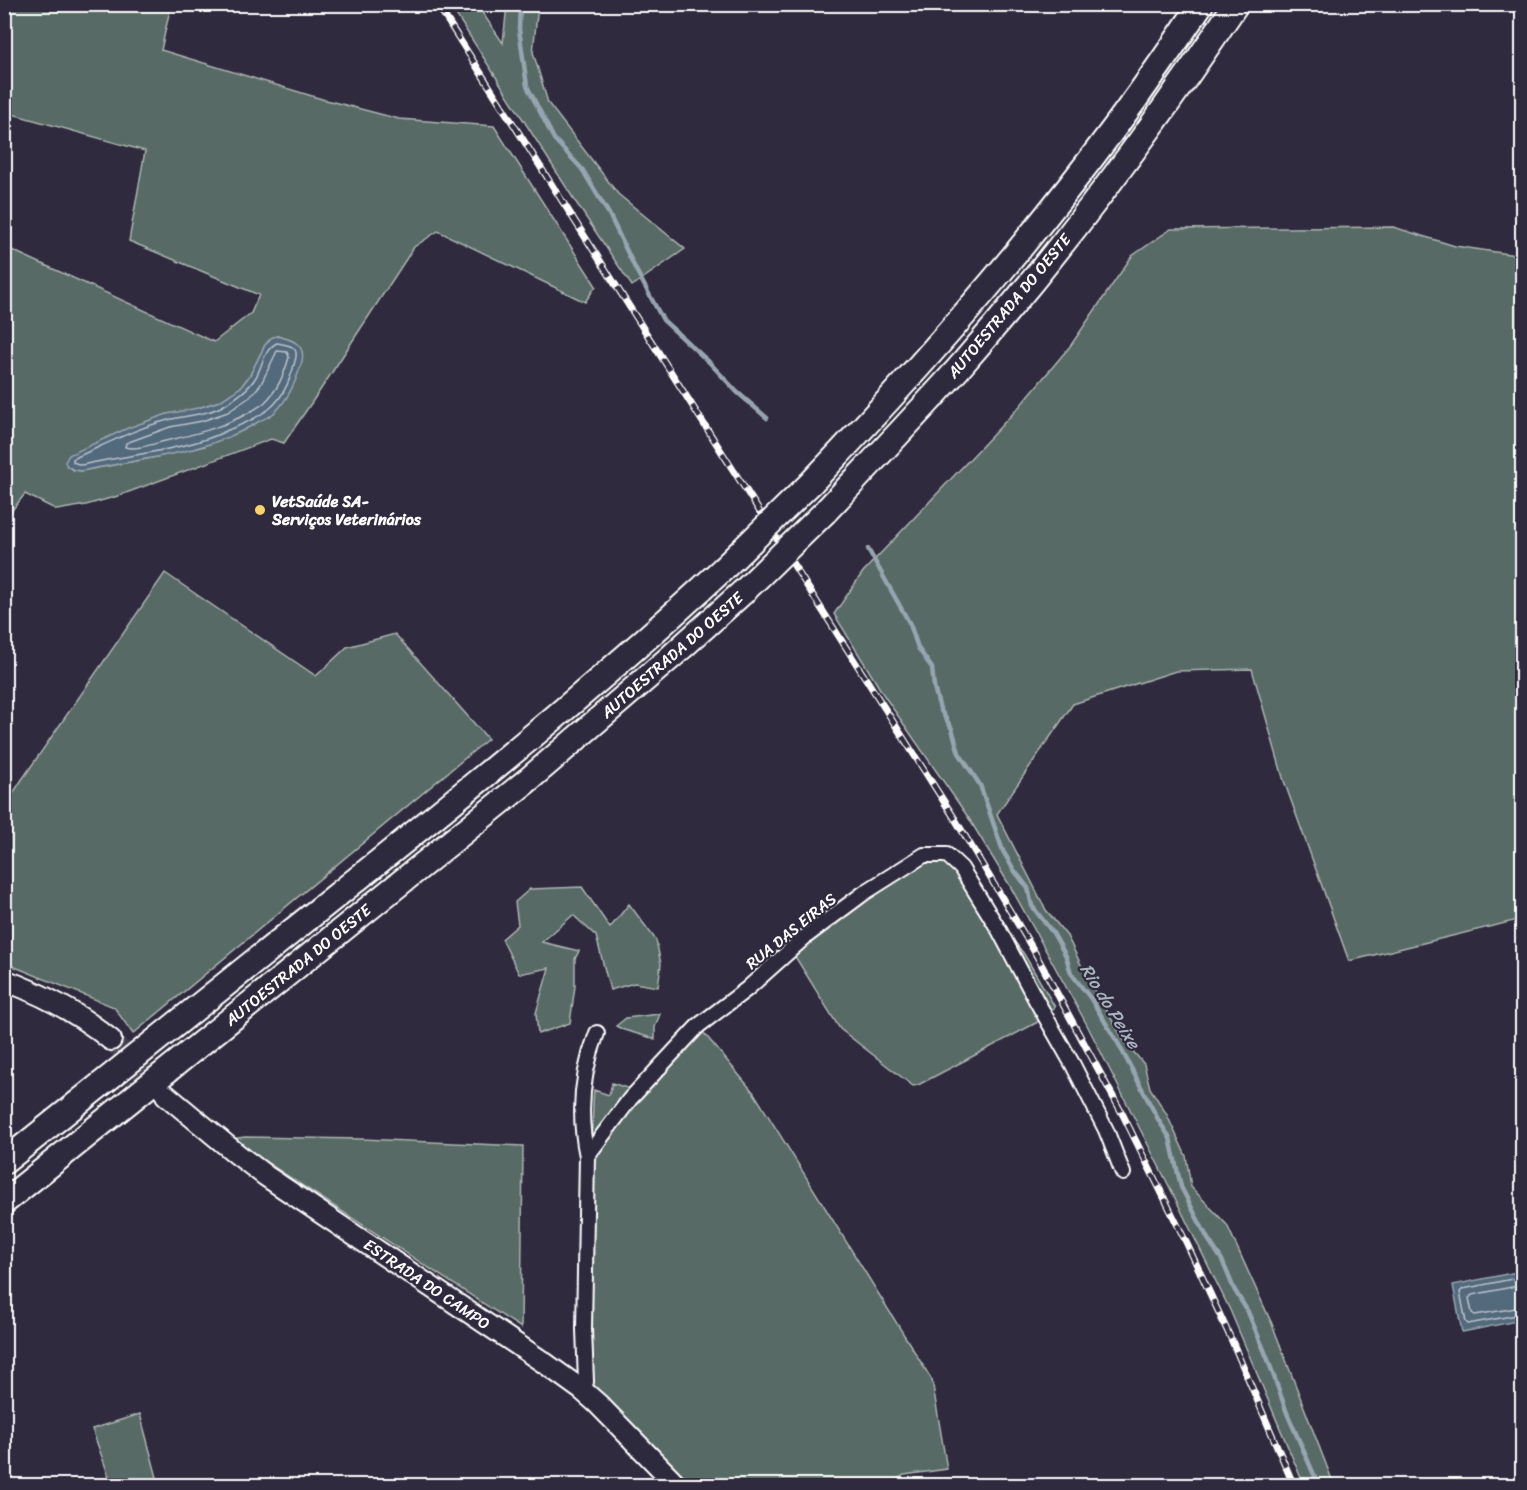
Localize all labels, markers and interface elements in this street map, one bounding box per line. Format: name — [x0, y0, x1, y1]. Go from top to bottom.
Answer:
street label: AUTOESTRADA DO OESTE — [939, 226, 1079, 386]
place label: VetSaúde SA- Serviços Veterinários — [271, 487, 422, 534]
marker: VetSaúde SA- Serviços Veterinários — [253, 503, 267, 517]
street label: AUTOESTRADA DO OESTE — [593, 584, 751, 726]
street label: RUA DAS EIRAS — [739, 885, 843, 977]
street label: AUTOESTRADA DO OESTE — [217, 896, 379, 1034]
water label: Rio do Peixe — [1071, 957, 1150, 1057]
street label: ESTRADA DO CAMPO — [357, 1230, 497, 1338]

